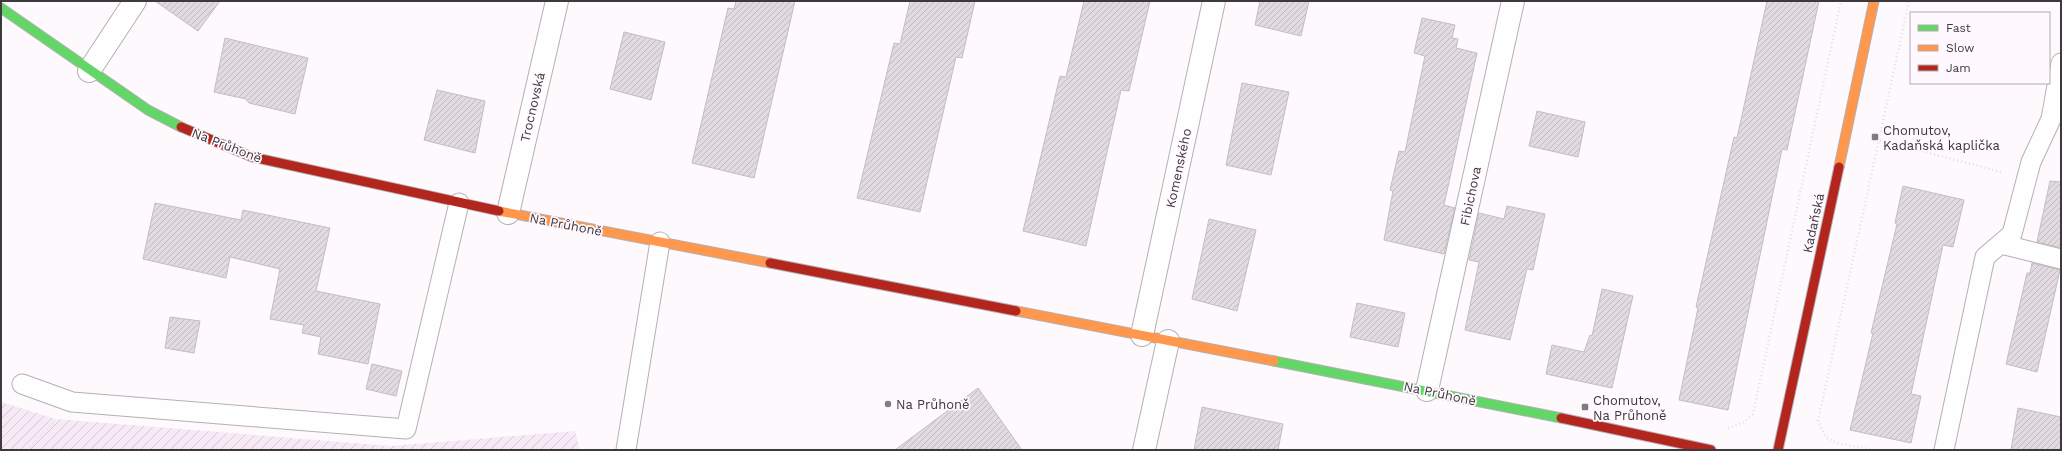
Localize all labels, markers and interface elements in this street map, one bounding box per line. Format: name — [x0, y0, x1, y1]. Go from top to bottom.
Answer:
legend — [1910, 12, 2050, 84]
text: Fast — [1946, 21, 1971, 35]
text: Slow — [1946, 41, 1974, 55]
text: Jam — [1946, 61, 1971, 75]
street label: Trocnovská — [517, 70, 548, 143]
place label: Chomutov, Kadaňská kaplička — [1883, 123, 2001, 153]
street label: Na Průhoně — [190, 125, 264, 166]
street label: Komenského — [1163, 127, 1194, 209]
marker: Chomutov, Kadaňská kaplička — [1870, 132, 1880, 142]
street label: Fibichova — [1457, 165, 1484, 227]
street label: Kadaňská — [1800, 191, 1827, 254]
street label: Na Průhoně — [528, 210, 603, 239]
street label: Na Průhoně — [1402, 379, 1477, 408]
place label: Chomutov, Na Průhoně — [1593, 393, 1667, 423]
place label: Na Průhoně — [896, 397, 970, 412]
marker: Na Průhoně — [883, 399, 893, 409]
marker: Chomutov, Na Průhoně — [1580, 402, 1590, 412]

